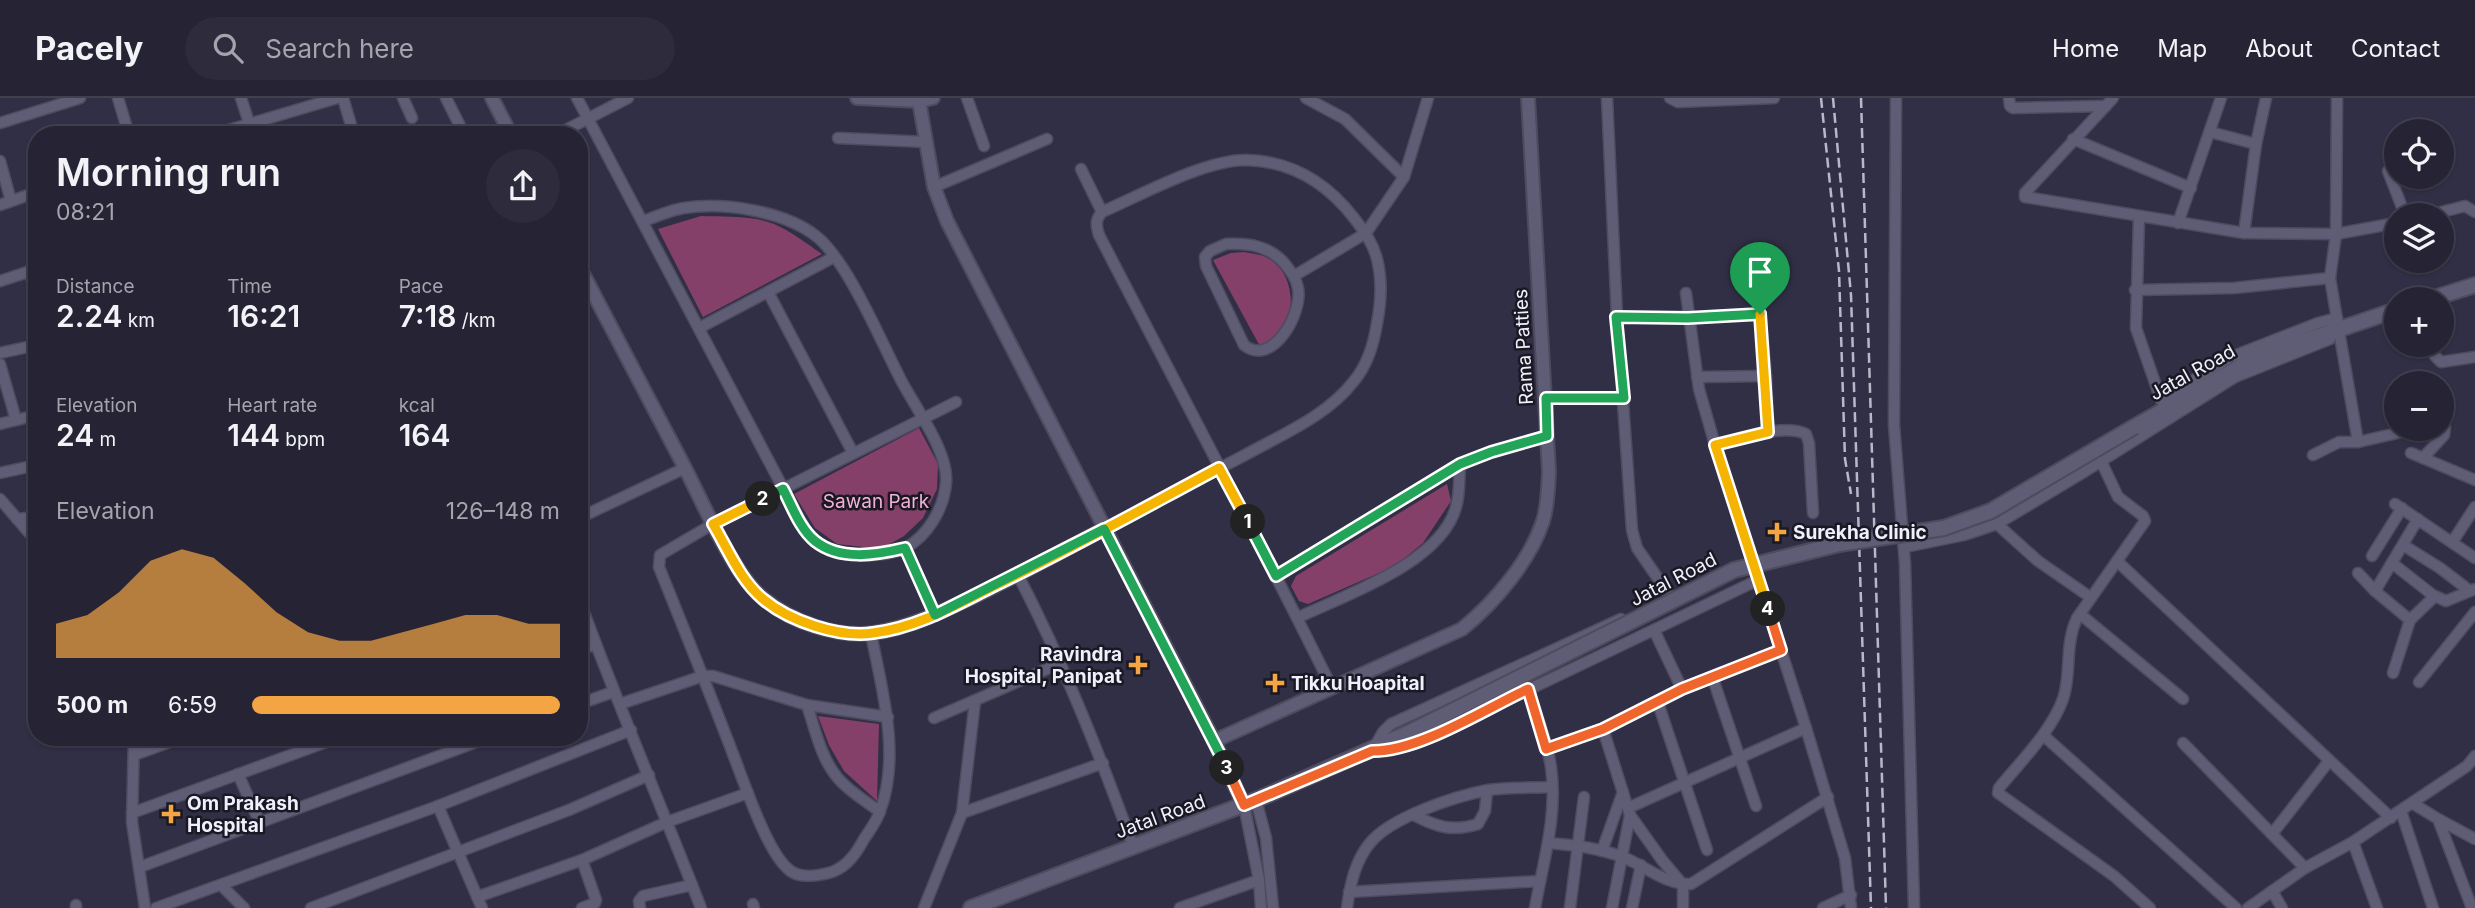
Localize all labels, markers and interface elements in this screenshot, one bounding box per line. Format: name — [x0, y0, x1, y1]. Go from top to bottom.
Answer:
search box — [185, 17, 675, 80]
text: Pacely — [35, 28, 143, 68]
icon: search — [209, 29, 247, 67]
text: Search here — [265, 33, 414, 64]
text: Home — [2052, 34, 2119, 63]
text: Map — [2157, 34, 2207, 63]
text: About — [2245, 34, 2313, 63]
text: Contact — [2351, 34, 2440, 63]
map controls — [2384, 119, 2454, 441]
button: locate — [2384, 119, 2454, 189]
text: Morning run — [56, 149, 281, 195]
button: share — [486, 149, 560, 223]
text: 08:21 — [56, 198, 115, 226]
button: layers — [2384, 203, 2454, 273]
pin — [1730, 242, 1790, 314]
icon: arrive — [1741, 253, 1779, 291]
text: Distance — [56, 275, 134, 298]
text: Time — [227, 275, 272, 298]
text: Pace — [399, 275, 443, 298]
button: + — [2384, 287, 2454, 357]
street label: Rama Patties — [1509, 288, 1538, 405]
text: 2.24 — [56, 298, 122, 334]
text: 16:21 — [227, 298, 300, 334]
text: 7:18 — [399, 298, 456, 334]
text: km — [122, 309, 155, 332]
text: /km — [456, 309, 496, 332]
street label: Jatal Road — [2145, 340, 2239, 405]
button: − — [2384, 371, 2454, 441]
text: Elevation — [56, 394, 137, 417]
text: Heart rate — [227, 394, 317, 417]
text: kcal — [399, 394, 435, 417]
text: 24 — [56, 417, 94, 453]
text: 144 — [227, 417, 280, 453]
text: 164 — [399, 417, 451, 453]
text: m — [94, 428, 116, 451]
text: bpm — [280, 428, 325, 451]
pin: 2 — [746, 482, 780, 516]
text: 2 — [757, 487, 768, 510]
park label: Sawan Park — [823, 490, 930, 513]
text: Elevation — [56, 497, 155, 525]
text: 126–148 m — [446, 497, 560, 525]
pin: 1 — [1230, 504, 1266, 540]
text: 1 — [1243, 510, 1252, 533]
place label: Surekha Clinic — [1793, 521, 1927, 544]
marker: Surekha Clinic — [1767, 522, 1787, 542]
street label: Jatal Road — [1626, 548, 1720, 611]
pin: 4 — [1750, 592, 1786, 626]
text: 4 — [1761, 597, 1774, 620]
place label: Ravindra Hospital, Panipat — [965, 643, 1122, 688]
marker: Ravindra Hospital, Panipat — [1128, 655, 1148, 675]
place label: Tikku Hoapital — [1291, 672, 1425, 695]
marker: Tikku Hoapital — [1265, 673, 1285, 693]
text: 500 m — [56, 691, 128, 719]
text: 6:59 — [168, 691, 217, 719]
pin: 3 — [1210, 750, 1244, 786]
text: 3 — [1220, 756, 1233, 779]
street label: Jatal Road — [1112, 790, 1208, 843]
place label: Om Prakash Hospital — [187, 792, 299, 837]
marker: Om Prakash Hospital — [161, 804, 181, 824]

